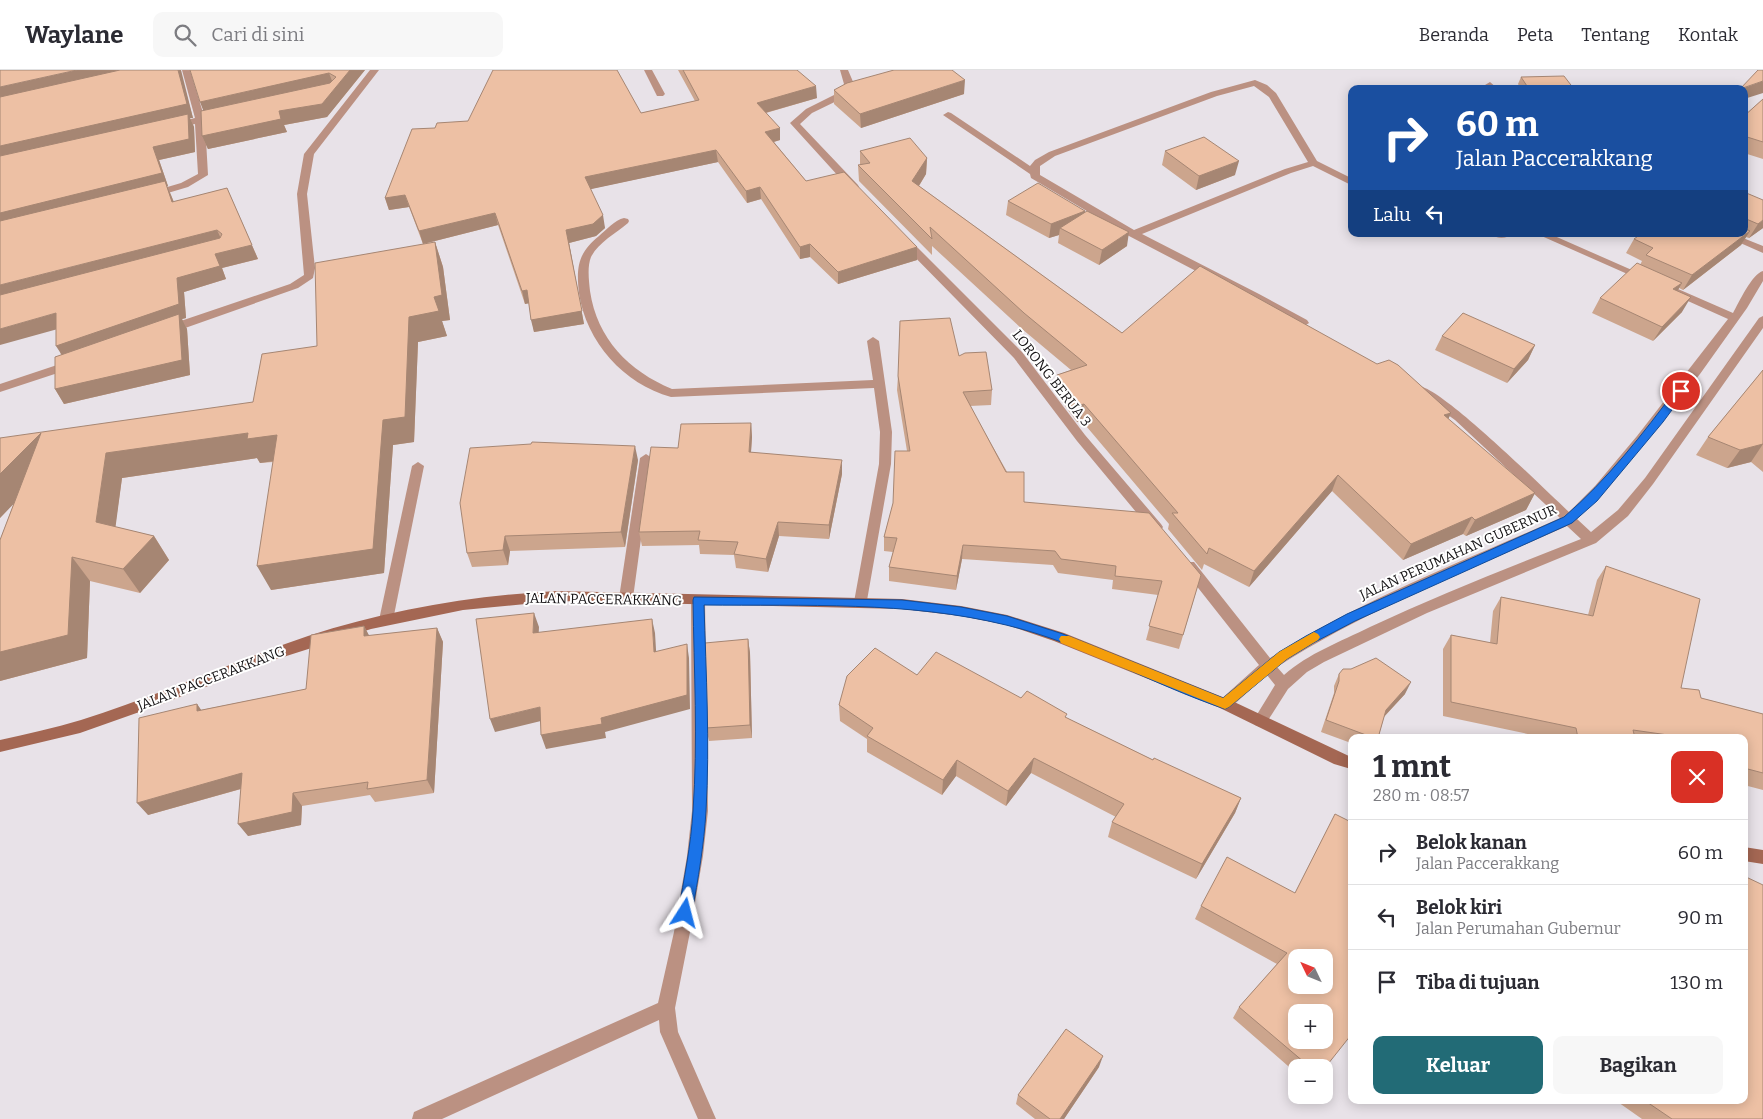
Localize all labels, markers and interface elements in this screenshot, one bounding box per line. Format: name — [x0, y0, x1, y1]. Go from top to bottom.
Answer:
search box — [153, 12, 503, 57]
text: Waylane — [25, 21, 123, 49]
icon: search — [171, 21, 199, 49]
text: Cari di sini — [211, 23, 304, 46]
text: Beranda — [1419, 24, 1489, 46]
text: Peta — [1517, 24, 1553, 46]
text: Tentang — [1581, 24, 1650, 46]
text: Kontak — [1678, 24, 1738, 46]
text: 60 m — [1456, 103, 1539, 145]
icon: right — [1373, 105, 1438, 170]
text: Jalan Paccerakkang — [1456, 145, 1653, 172]
icon: left — [1421, 200, 1449, 228]
text: Lalu — [1373, 203, 1411, 226]
street label: LORONG BERUA 3 — [1009, 327, 1095, 430]
pin — [1660, 370, 1702, 412]
icon: arrive — [1667, 377, 1695, 405]
street label: JALAN PERUMAHAN GUBERNUR — [1356, 501, 1559, 604]
street label: JALAN PACCERAKKANG — [525, 590, 682, 609]
street label: JALAN PACCERAKKANG — [134, 642, 287, 715]
text: 1 mnt — [1373, 749, 1451, 785]
button: close — [1671, 751, 1723, 803]
text: 280 m · 08:57 — [1373, 786, 1469, 805]
text: Belok kanan — [1416, 831, 1527, 854]
icon: right — [1373, 838, 1401, 866]
text: 60 m — [1678, 841, 1723, 864]
text: Jalan Paccerakkang — [1416, 854, 1559, 873]
position arrow — [658, 886, 710, 938]
text: Belok kiri — [1416, 896, 1502, 919]
icon: left — [1373, 903, 1401, 931]
text: 90 m — [1678, 906, 1723, 929]
text: Jalan Perumahan Gubernur — [1416, 919, 1621, 938]
north arrow — [1288, 949, 1332, 994]
map controls — [1288, 949, 1333, 1104]
icon: arrive — [1373, 968, 1401, 996]
text: Tiba di tujuan — [1416, 971, 1540, 994]
text: 130 m — [1670, 971, 1723, 994]
button: + — [1288, 1004, 1333, 1049]
button: Keluar — [1373, 1036, 1543, 1094]
button: Bagikan — [1553, 1036, 1723, 1094]
button: − — [1288, 1059, 1333, 1104]

